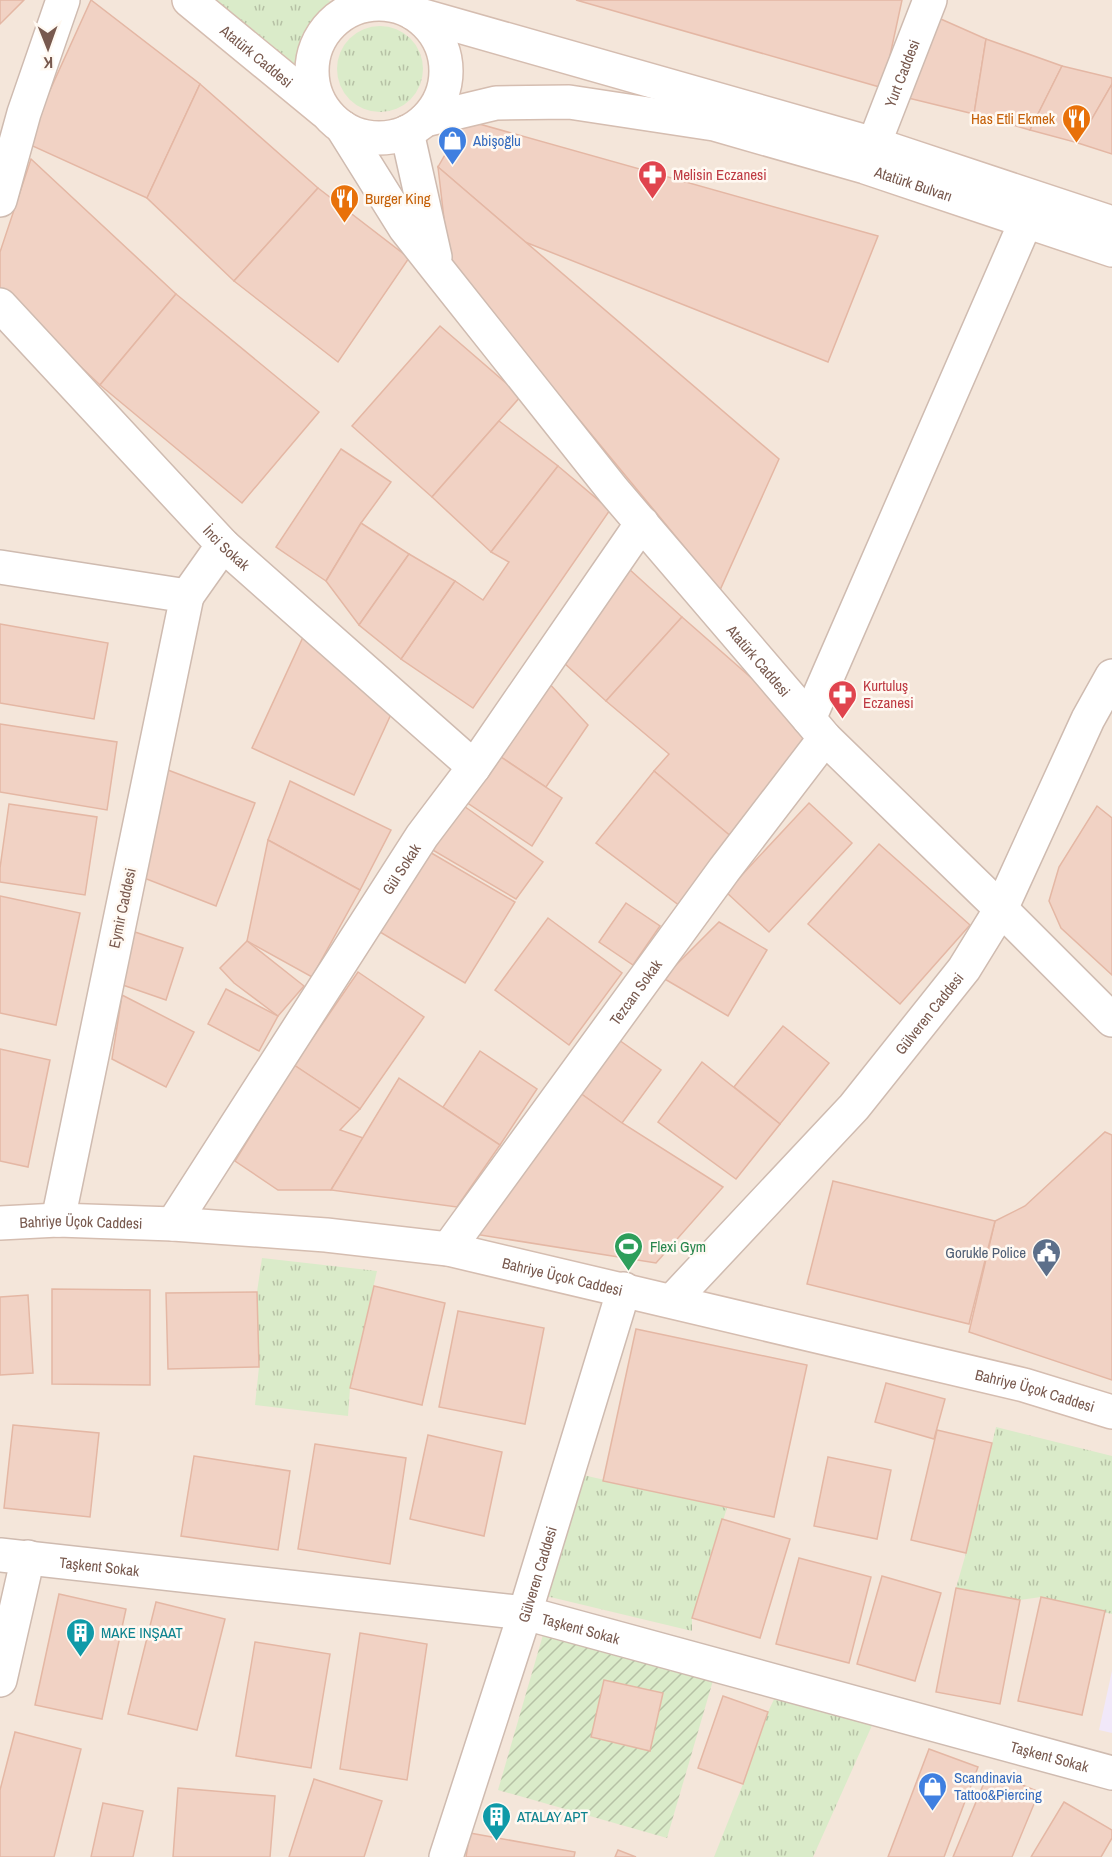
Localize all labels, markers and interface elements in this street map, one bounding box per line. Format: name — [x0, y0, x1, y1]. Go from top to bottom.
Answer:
north arrow — [18, 18, 78, 78]
street label: Atatürk Caddesi — [215, 19, 298, 92]
street label: Yurt Caddesi — [879, 36, 924, 110]
text: K — [43, 52, 53, 74]
restaurant icon: Has Etli Ekmek — [1060, 102, 1092, 144]
place label: Has Etli Ekmek — [971, 108, 1056, 129]
shop icon: Abişoğlu — [436, 124, 468, 166]
place label: Abişoğlu — [472, 130, 521, 151]
pharmacy icon: Melisin Eczanesi — [636, 158, 668, 200]
street label: Atatürk Bulvarı — [871, 160, 955, 206]
place label: Melisin Eczanesi — [673, 164, 767, 185]
restaurant icon: Burger King — [328, 182, 360, 224]
place label: Burger King — [365, 188, 431, 209]
street label: İnci Sokak — [199, 520, 255, 575]
street label: Atatürk Caddesi — [722, 619, 796, 701]
place label: Kurtuluş Eczanesi — [863, 675, 914, 713]
pharmacy icon: Kurtuluş Eczanesi — [826, 678, 858, 720]
street label: Gül Sokak — [377, 839, 426, 898]
street label: Eymir Caddesi — [103, 866, 141, 950]
street label: Tezcan Sokak — [604, 954, 667, 1029]
street label: Gülveren Caddesi — [890, 968, 968, 1059]
street label: Bahriye Üçok Caddesi — [19, 1209, 143, 1233]
sports icon: Flexi Gym — [613, 1230, 645, 1272]
place label: Flexi Gym — [650, 1236, 706, 1257]
public building icon: Gorukle Police — [1031, 1236, 1063, 1278]
place label: Gorukle Police — [945, 1242, 1026, 1263]
street label: Bahriye Üçok Caddesi — [500, 1252, 625, 1300]
street label: Bahriye Üçok Caddesi — [973, 1363, 1097, 1417]
street label: Gülveren Caddesi — [512, 1524, 561, 1625]
street label: Taşkent Sokak — [58, 1551, 141, 1581]
street label: Taşkent Sokak — [539, 1608, 623, 1649]
building icon: MAKE INŞAAT — [64, 1616, 96, 1658]
place label: MAKE INŞAAT — [101, 1622, 183, 1643]
street label: Taşkent Sokak — [1008, 1735, 1092, 1777]
place label: Scandinavia Tattoo&Piercing — [954, 1767, 1042, 1805]
shop icon: Scandinavia Tattoo&Piercing — [917, 1770, 949, 1812]
building icon: ATALAY APT — [480, 1800, 512, 1842]
place label: ATALAY APT — [516, 1806, 588, 1827]

